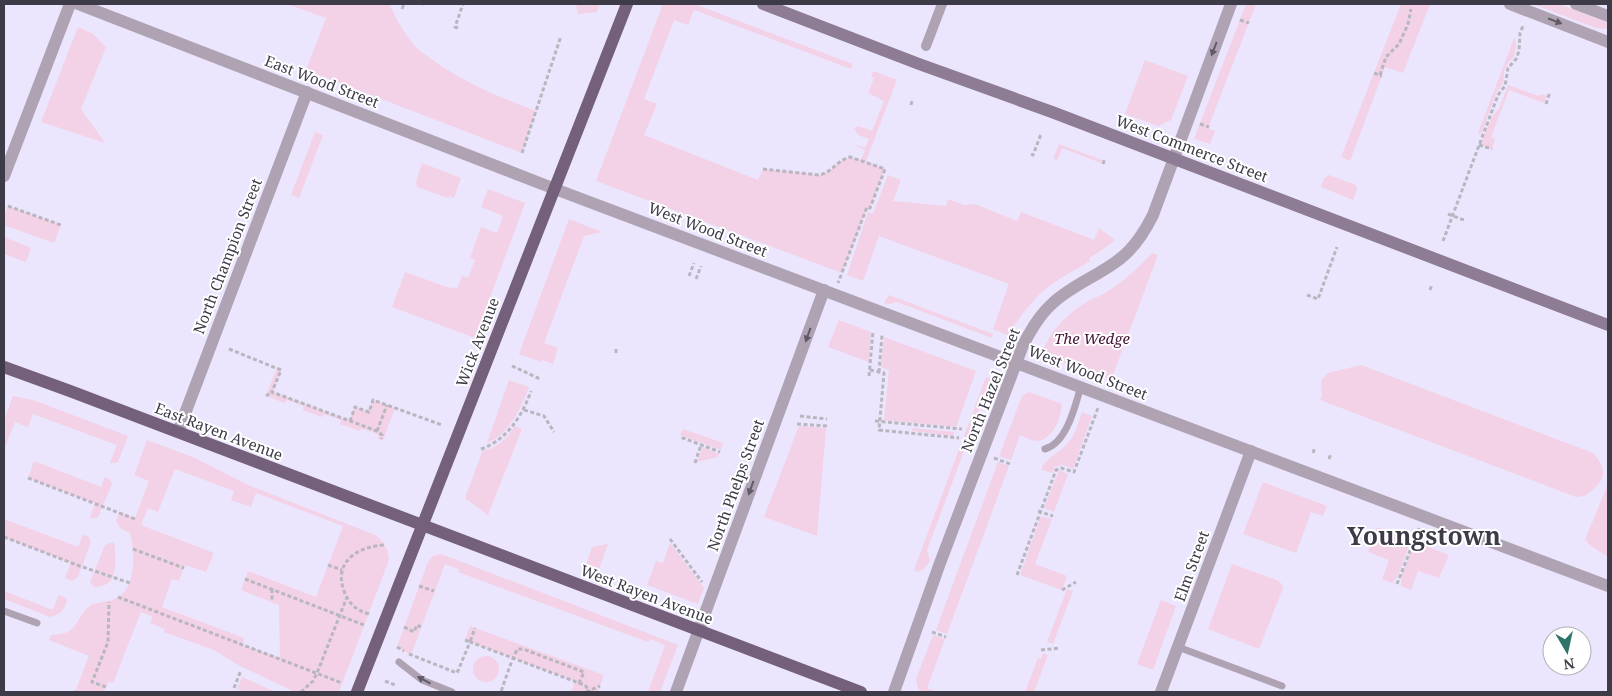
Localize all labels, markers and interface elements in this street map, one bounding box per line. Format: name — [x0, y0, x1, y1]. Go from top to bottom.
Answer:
one-way arrow — [1548, 18, 1563, 26]
one-way arrow — [1210, 42, 1217, 57]
street label: East Wood Street — [262, 50, 382, 112]
street label: West Commerce Street — [1113, 110, 1271, 186]
street label: North Champion Street — [188, 175, 266, 337]
street label: West Wood Street — [646, 197, 770, 261]
street label: Wick Avenue — [451, 294, 503, 390]
street label: North Hazel Street — [956, 325, 1024, 455]
one-way arrow — [803, 328, 811, 343]
park label: The Wedge — [1054, 328, 1131, 348]
street label: West Wood Street — [1026, 340, 1150, 404]
street label: East Rayen Avenue — [152, 397, 286, 465]
street label: North Phelps Street — [702, 416, 768, 554]
one-way arrow — [747, 481, 755, 496]
district label: Youngstown — [1347, 518, 1501, 552]
street label: Elm Street — [1169, 528, 1213, 604]
street label: West Rayen Avenue — [578, 559, 716, 629]
north arrow — [1542, 626, 1592, 676]
text: N — [1562, 654, 1576, 675]
one-way arrow — [417, 676, 431, 684]

